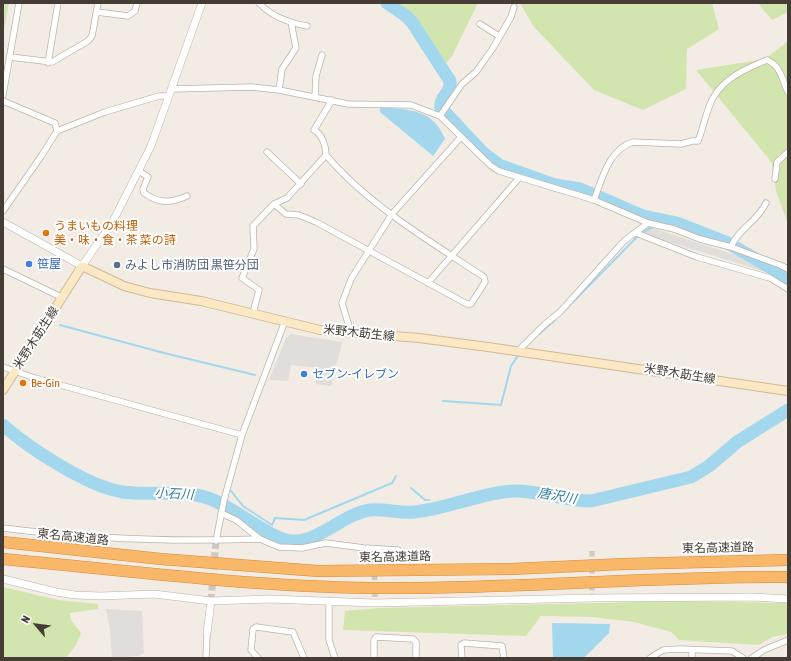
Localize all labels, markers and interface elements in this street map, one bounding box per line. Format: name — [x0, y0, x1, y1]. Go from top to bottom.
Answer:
place label: うまいもの料理 美・味・食・茶 菜の詩 — [54, 219, 176, 247]
marker: うまいもの料理 美・味・食・茶 菜の詩 — [41, 228, 51, 238]
place label: 笹屋 — [37, 257, 61, 271]
place label: みよし市消防団 黒笹分団 — [125, 258, 259, 272]
marker: 笹屋 — [24, 259, 34, 269]
marker: みよし市消防団 黒笹分団 — [112, 260, 122, 270]
street label: 米野木莇生線 — [10, 304, 62, 372]
street label: 米野木莇生線 — [322, 322, 396, 344]
street label: 米野木莇生線 — [643, 361, 717, 387]
place label: セブン-イレブン — [312, 367, 399, 381]
marker: セブン-イレブン — [299, 369, 309, 379]
place label: Be-Gin — [31, 376, 60, 390]
marker: Be-Gin — [18, 378, 28, 388]
water label: 小石川 — [154, 485, 194, 503]
water label: 唐沢川 — [536, 485, 578, 507]
street label: 東名高速道路 — [36, 526, 110, 548]
street label: 東名高速道路 — [682, 540, 754, 556]
street label: 東名高速道路 — [359, 549, 431, 565]
north arrow — [16, 605, 56, 645]
text: N — [19, 614, 32, 625]

